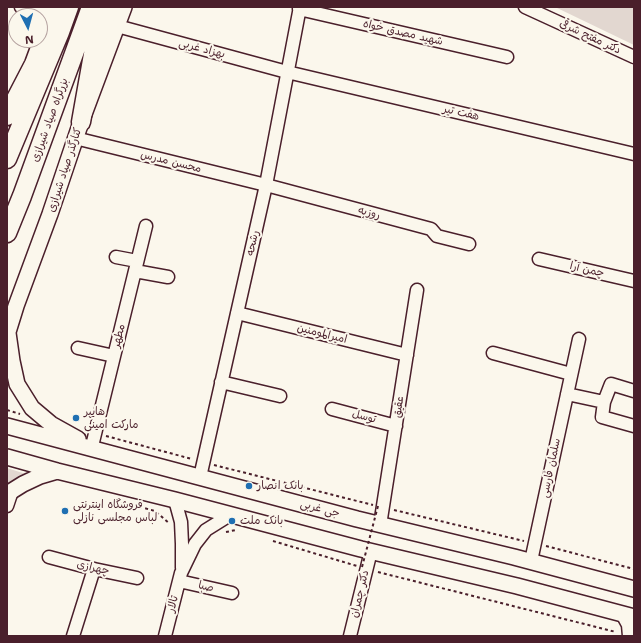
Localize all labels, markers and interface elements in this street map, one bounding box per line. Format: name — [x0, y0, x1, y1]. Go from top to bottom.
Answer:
north arrow — [8, 8, 48, 48]
street label: شهید مصدق خواه — [362, 17, 444, 49]
street label: دکتر مفتح شرقی — [557, 17, 623, 57]
text: N — [24, 32, 34, 47]
street label: بهزاد غربی — [177, 36, 227, 62]
street label: بزرگراه صیاد شیرازی — [29, 76, 71, 164]
street label: هفت تیر — [441, 102, 481, 124]
street label: کنارگذر صیاد شیرازی — [45, 126, 85, 214]
street label: محسن مدرس — [139, 148, 203, 176]
street label: روزبه — [356, 204, 382, 222]
street label: رشحه — [244, 229, 262, 257]
street label: چمن آرا — [568, 260, 606, 280]
street label: امیرالمومنین — [296, 321, 348, 347]
street label: مطهر — [110, 323, 128, 349]
street label: عقیق — [391, 395, 407, 419]
place label: هایپر مارکت امینی — [84, 405, 138, 431]
street label: توسل — [351, 407, 377, 427]
marker: هایپر مارکت امینی — [71, 413, 81, 423]
street label: سلمان فارسی — [538, 437, 564, 499]
place label: بانک انصار — [257, 479, 303, 493]
marker: بانک انصار — [244, 481, 254, 491]
street label: جی غربی — [299, 497, 341, 521]
place label: فروشگاه اینترنتی لباس مجلسی نازلی — [73, 498, 157, 524]
marker: فروشگاه اینترنتی لباس مجلسی نازلی — [60, 506, 70, 516]
place label: بانک ملت — [240, 514, 283, 528]
marker: بانک ملت — [227, 516, 237, 526]
street label: چهرازی — [75, 558, 111, 578]
street label: دکتر چمران — [348, 569, 372, 619]
street label: صبا — [197, 579, 215, 595]
street label: تالار — [164, 594, 182, 614]

